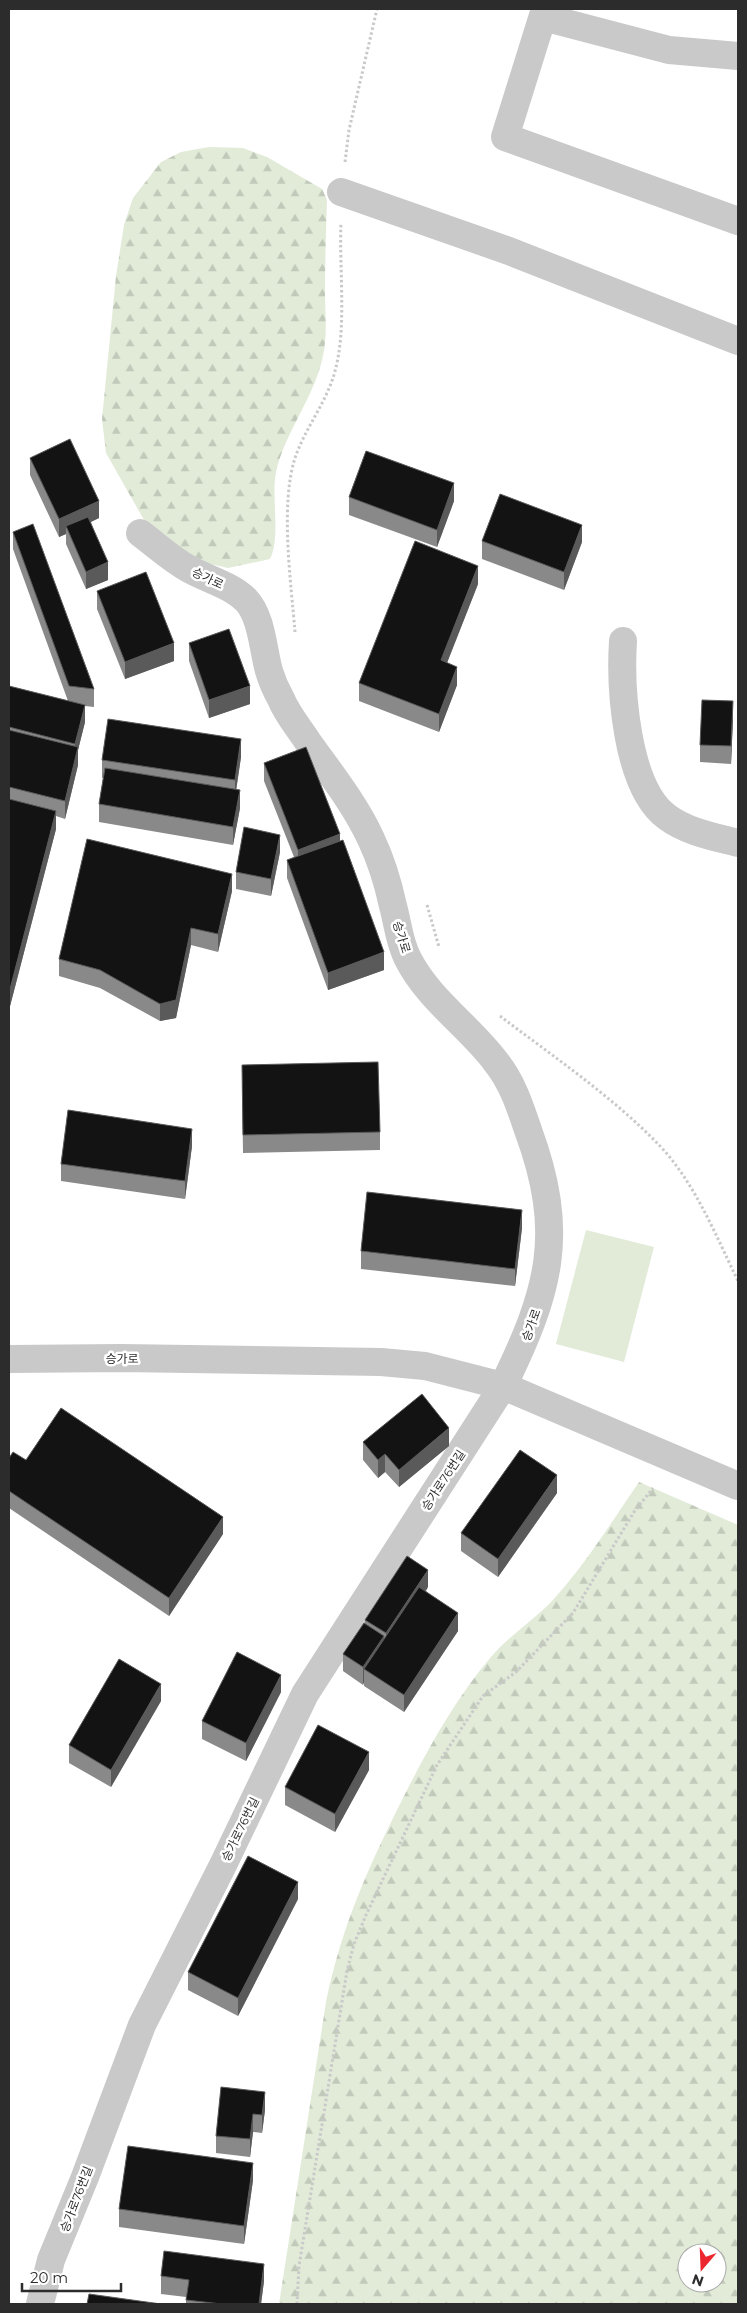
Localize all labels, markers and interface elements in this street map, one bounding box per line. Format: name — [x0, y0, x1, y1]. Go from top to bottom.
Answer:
street label: 승가로 — [190, 564, 226, 592]
street label: 승가로 — [390, 919, 414, 955]
street label: 승가로 — [518, 1307, 544, 1343]
street label: 승가로 — [105, 1351, 139, 1366]
street label: 승가로76번길 — [418, 1447, 468, 1513]
street label: 승가로76번길 — [218, 1795, 262, 1863]
street label: 승가로76번길 — [57, 2164, 95, 2234]
north arrow — [677, 2243, 727, 2293]
scale bar — [22, 2260, 121, 2292]
text: 20 m — [30, 2268, 68, 2287]
text: N — [689, 2270, 706, 2291]

